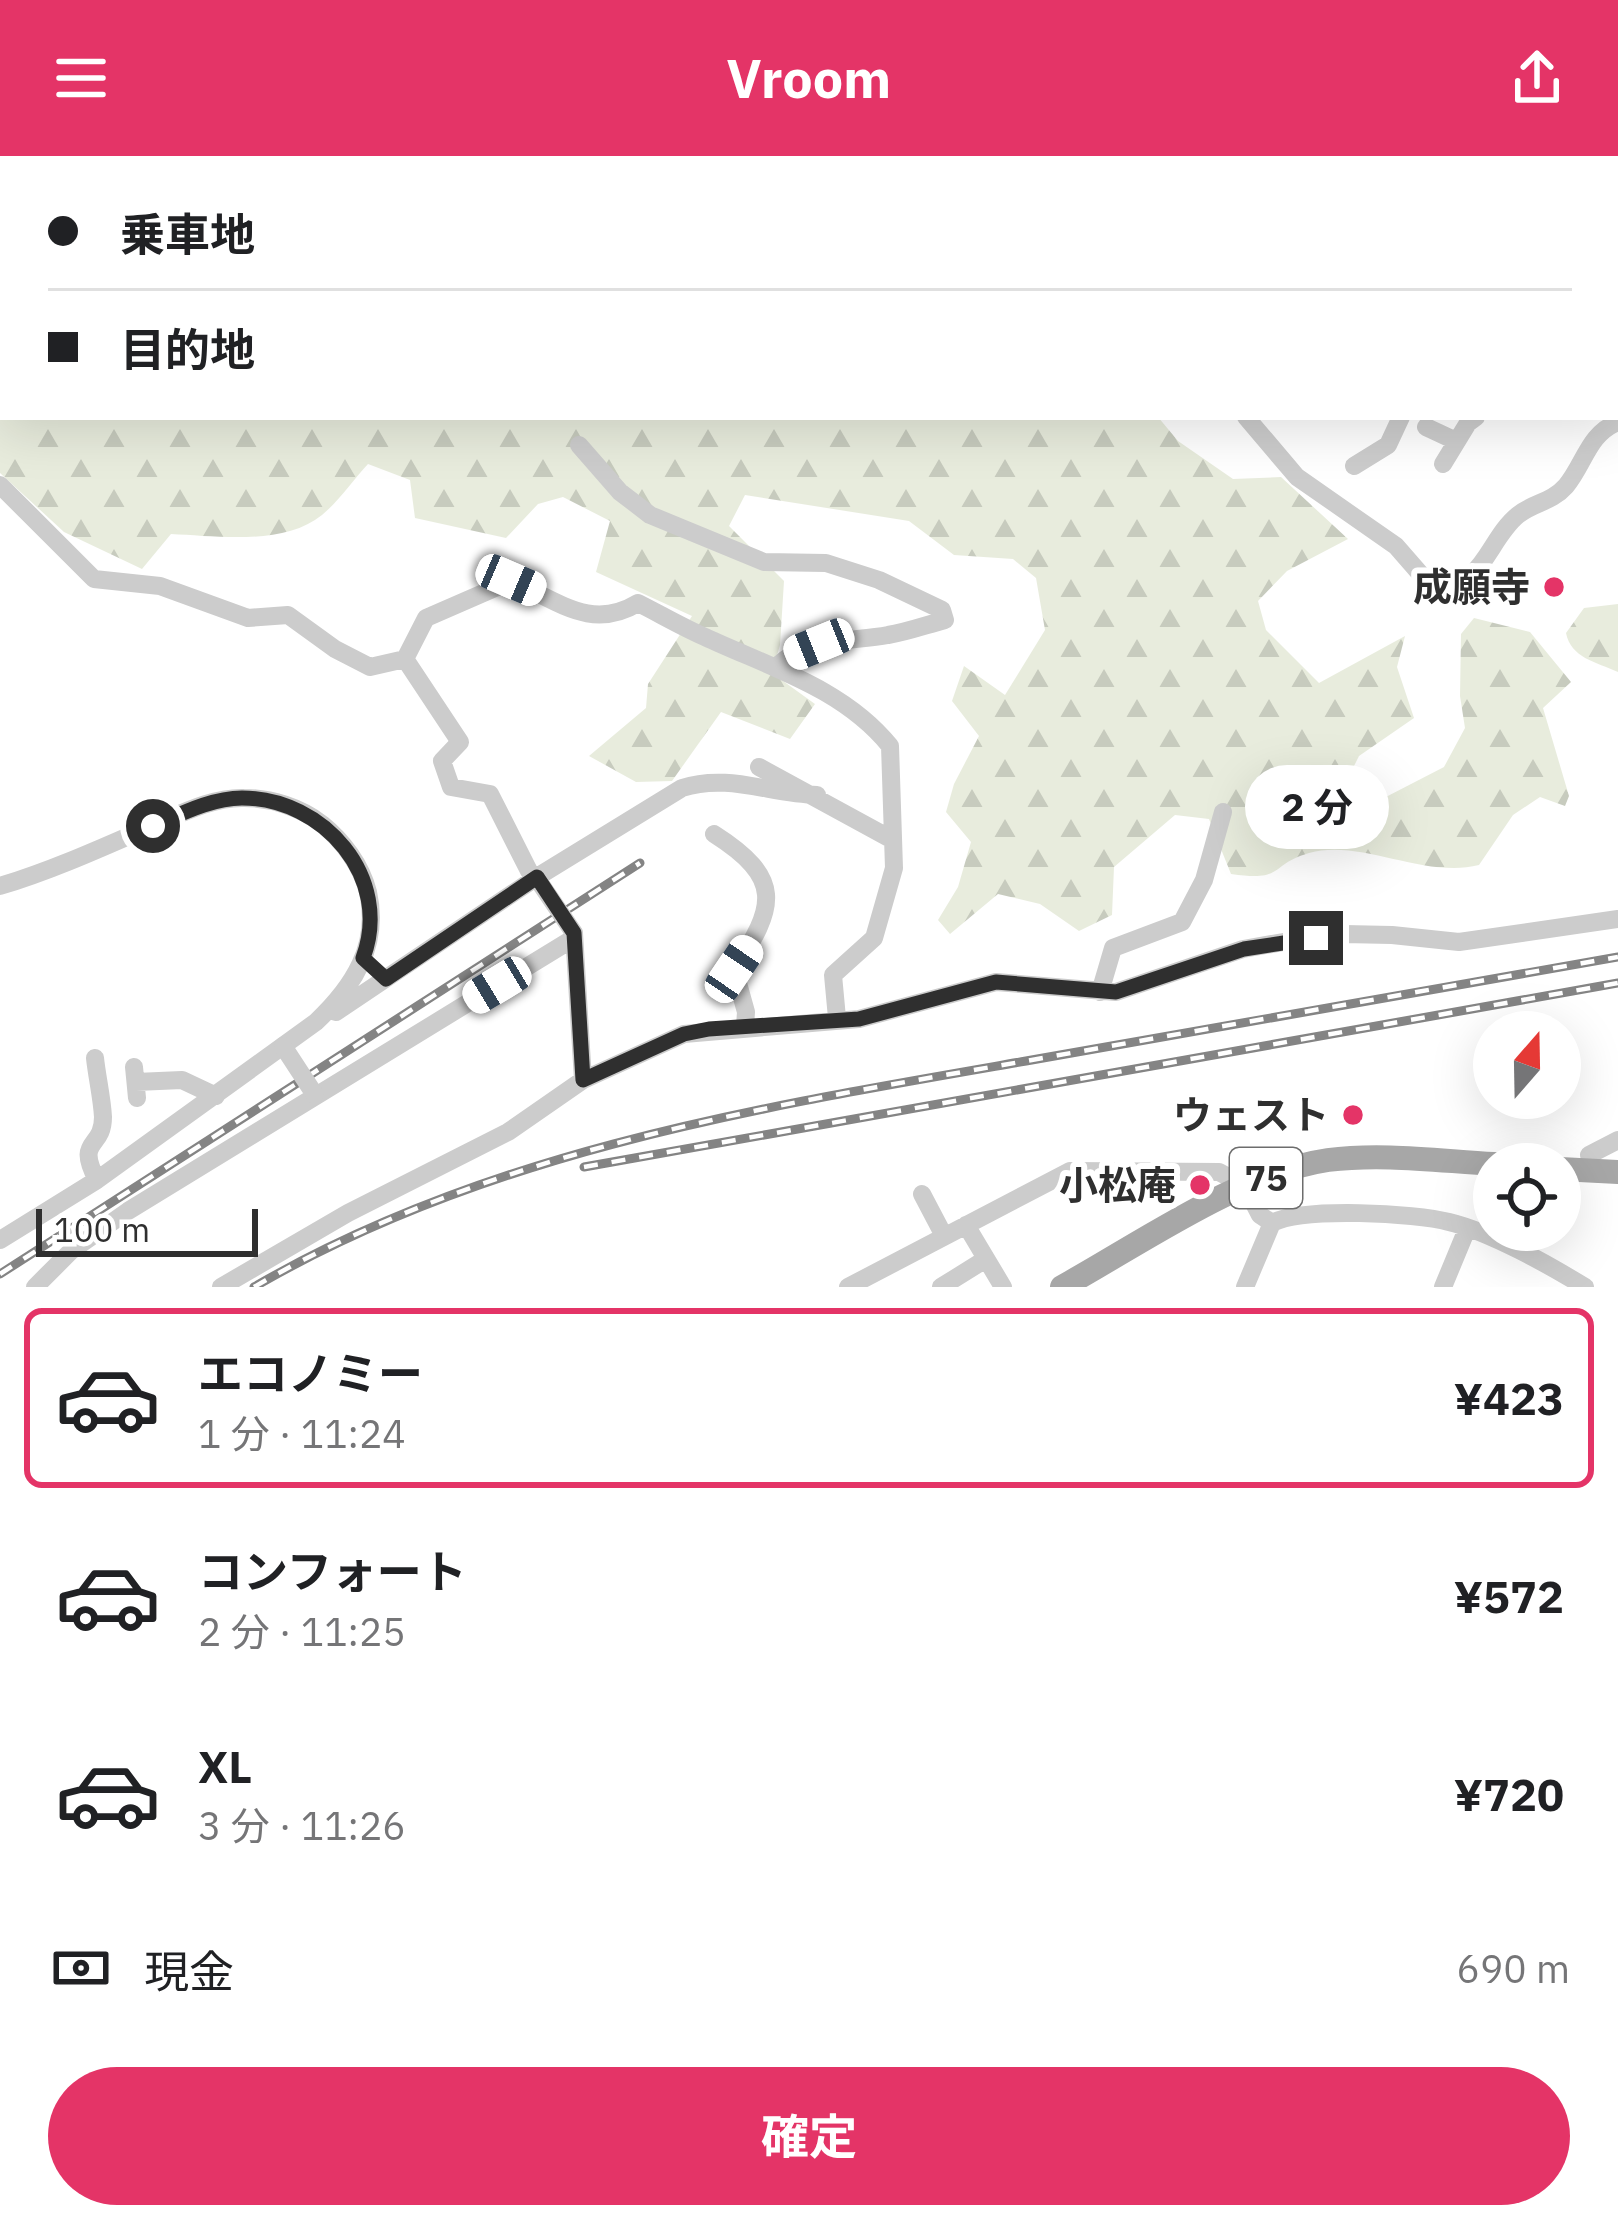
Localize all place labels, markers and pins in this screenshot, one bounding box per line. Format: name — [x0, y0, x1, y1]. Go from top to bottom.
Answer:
place label: 成願寺 — [1413, 561, 1530, 612]
marker: 成願寺 — [1541, 574, 1567, 600]
place label: ウェスト — [1173, 1089, 1329, 1140]
marker: ウェスト — [1340, 1102, 1366, 1128]
place label: 小松庵 — [1059, 1159, 1176, 1210]
marker: 小松庵 — [1187, 1172, 1213, 1198]

